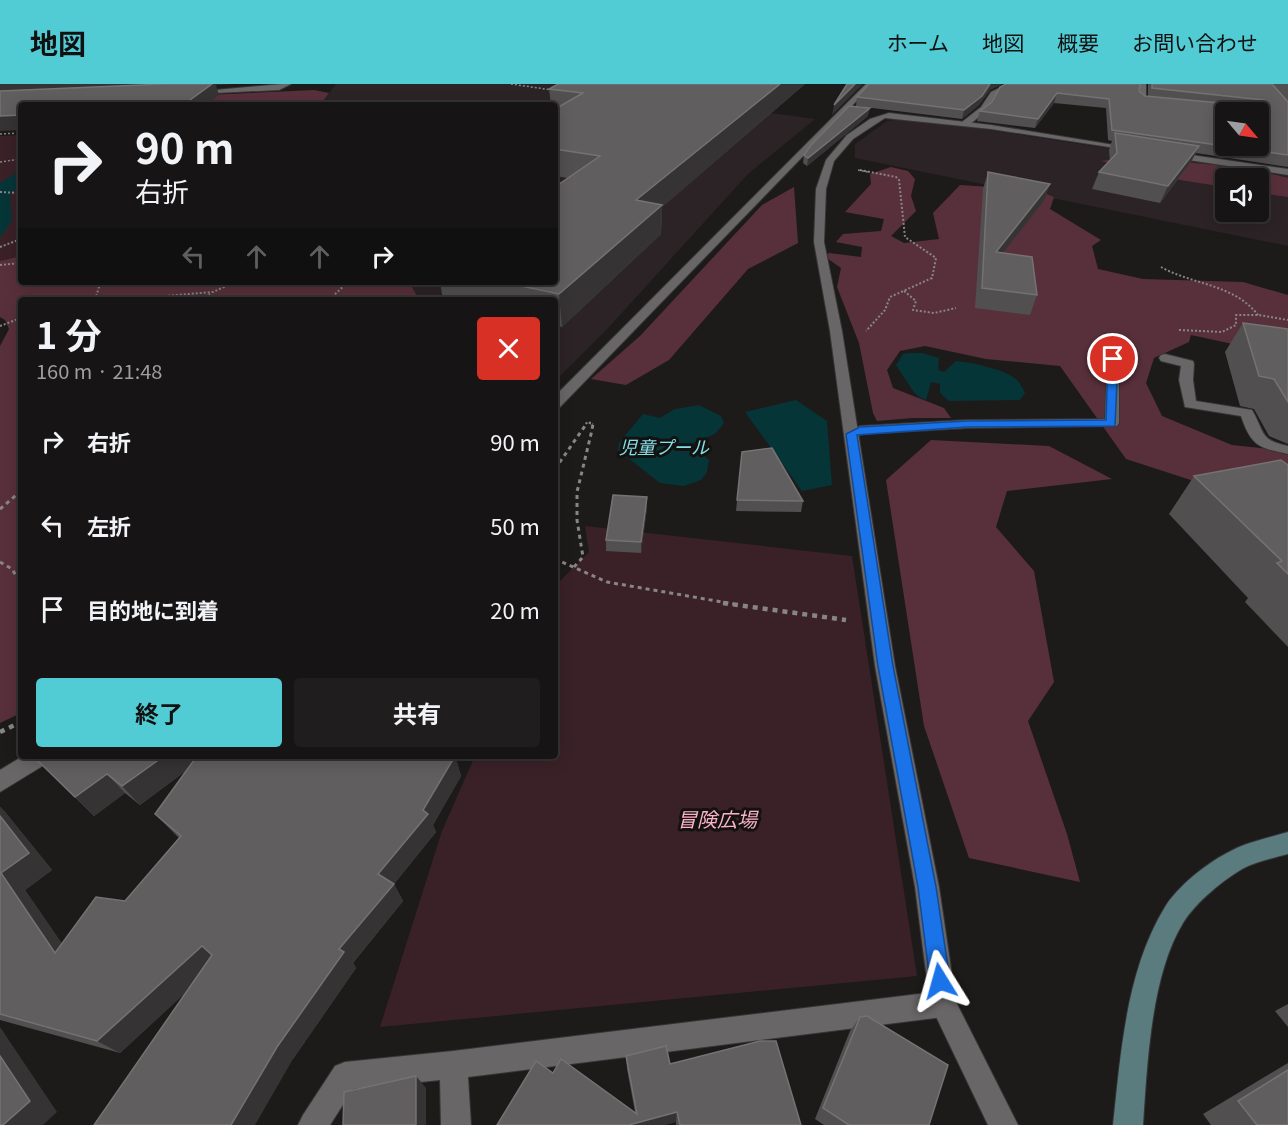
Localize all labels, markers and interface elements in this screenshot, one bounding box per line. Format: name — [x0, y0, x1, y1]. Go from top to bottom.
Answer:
text: 地図 — [30, 22, 86, 62]
text: ホーム — [887, 27, 949, 57]
text: 地図 — [982, 27, 1024, 57]
text: 概要 — [1057, 27, 1099, 57]
text: お問い合わせ — [1132, 27, 1258, 57]
north arrow — [1215, 102, 1269, 156]
map controls — [1215, 102, 1269, 222]
text: 90 m — [135, 115, 235, 176]
icon: right — [36, 126, 114, 204]
button: sound — [1215, 168, 1269, 222]
text: 右折 — [135, 171, 189, 210]
icon: left — [177, 240, 210, 273]
icon: ahead — [240, 240, 273, 273]
icon: ahead — [303, 240, 336, 273]
icon: right — [366, 240, 399, 273]
text: 1 分 — [36, 307, 101, 359]
button: close — [477, 317, 540, 380]
pin — [1087, 333, 1138, 384]
icon: arrive — [1096, 342, 1129, 375]
text: 160 m · 21:48 — [36, 356, 162, 385]
icon: right — [36, 425, 69, 458]
text: 右折 — [87, 425, 131, 457]
text: 90 m — [490, 425, 540, 457]
water label: 児童プール — [619, 433, 710, 459]
icon: left — [36, 509, 69, 542]
text: 左折 — [87, 509, 131, 541]
text: 50 m — [490, 509, 540, 541]
icon: arrive — [36, 593, 69, 626]
text: 目的地に到着 — [87, 593, 219, 625]
text: 20 m — [490, 593, 540, 625]
button: 終了 — [36, 678, 282, 747]
button: 共有 — [294, 678, 540, 747]
park label: 冒険広場 — [677, 804, 759, 833]
position arrow — [908, 949, 972, 1013]

